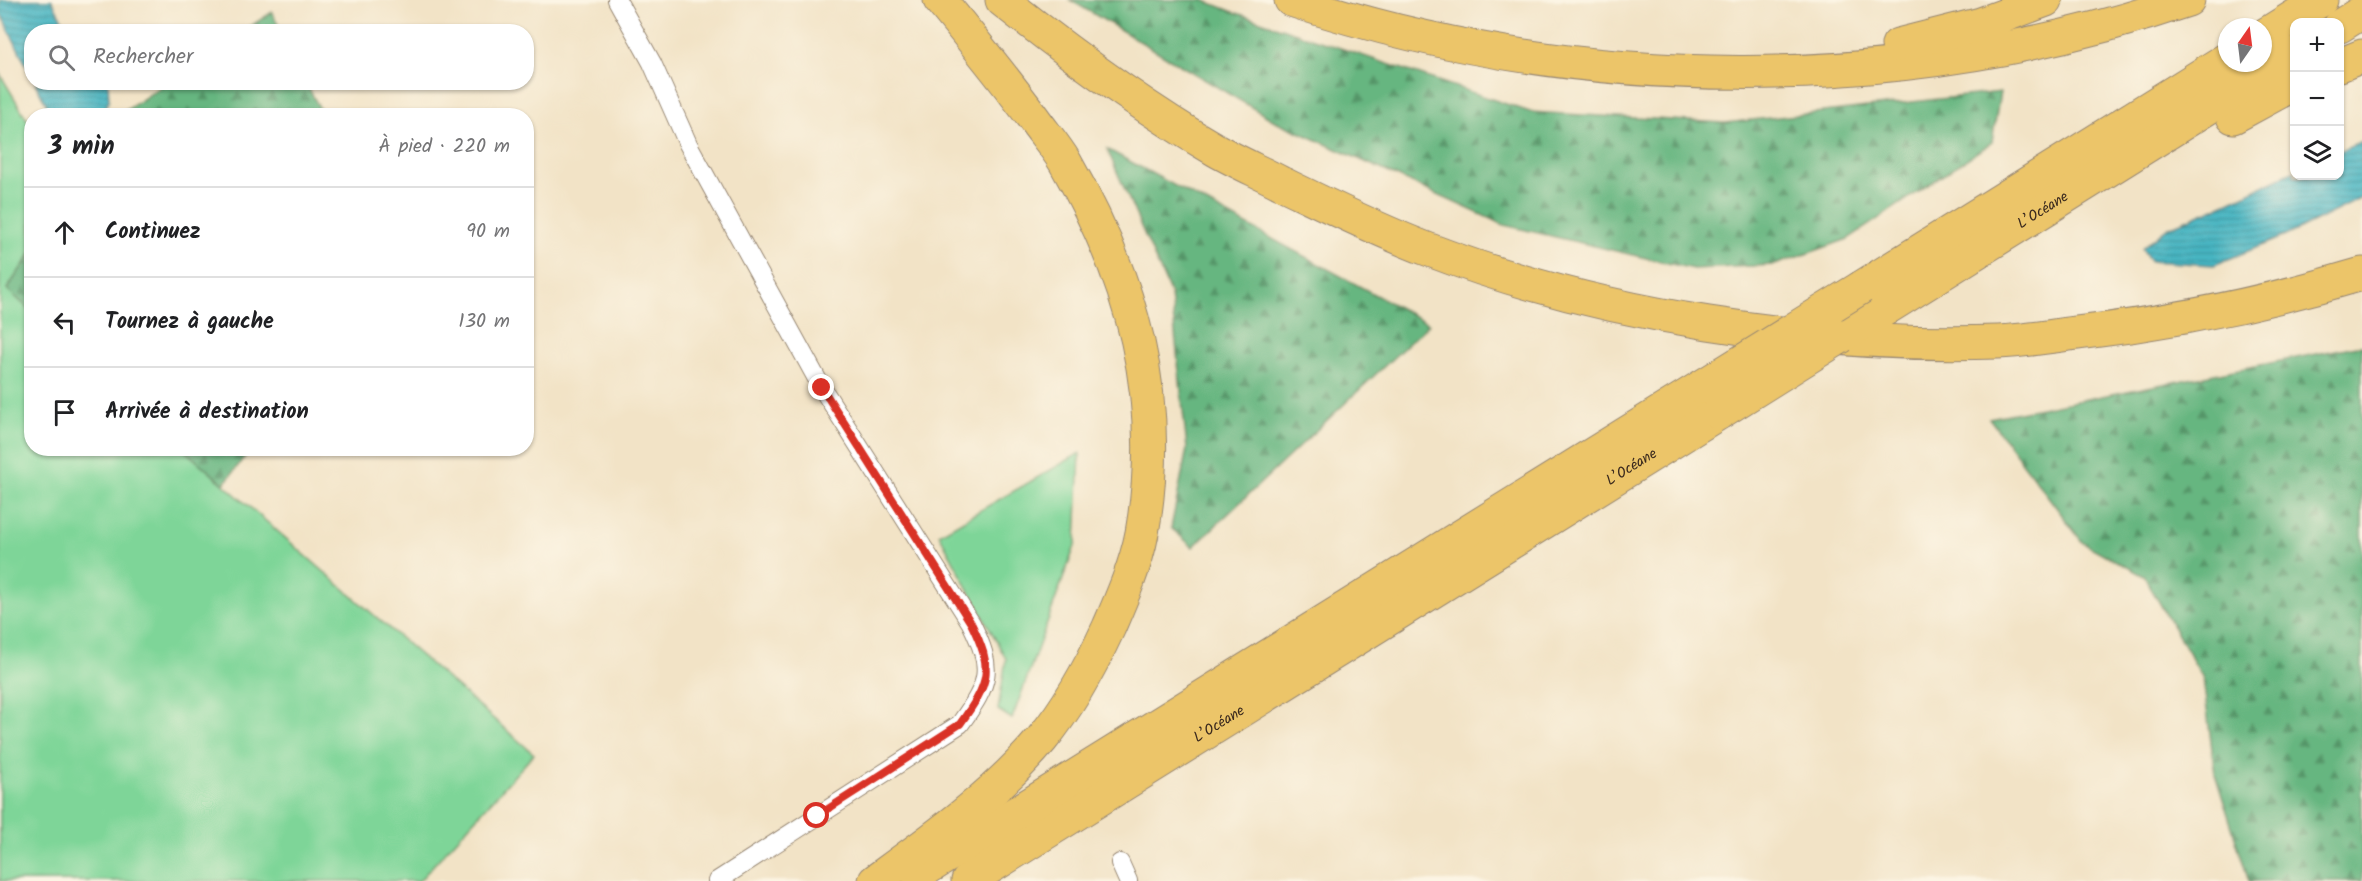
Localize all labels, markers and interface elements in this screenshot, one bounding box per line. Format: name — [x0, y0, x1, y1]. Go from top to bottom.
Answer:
north arrow — [2218, 18, 2272, 72]
map controls — [2290, 18, 2344, 180]
button: + — [2290, 18, 2344, 72]
search box — [24, 24, 534, 90]
text: Rechercher — [93, 40, 193, 75]
icon: search — [45, 41, 78, 74]
button: − — [2290, 72, 2344, 126]
text: 3 min — [48, 126, 115, 168]
button: layers — [2290, 126, 2344, 180]
text: À pied · 220 m — [379, 131, 510, 163]
street label: L’Océane — [2013, 185, 2074, 236]
text: Continuez — [105, 215, 201, 250]
icon: ahead — [48, 216, 81, 249]
text: 90 m — [466, 216, 510, 248]
text: Tournez à gauche — [105, 305, 274, 340]
icon: left — [48, 306, 81, 339]
text: 130 m — [458, 306, 510, 338]
route end — [808, 374, 834, 400]
text: Arrivée à destination — [105, 395, 309, 430]
icon: arrive — [48, 396, 81, 429]
street label: L’Océane — [1601, 442, 1662, 493]
street label: L’Océane — [1189, 699, 1250, 750]
route start — [803, 802, 829, 828]

